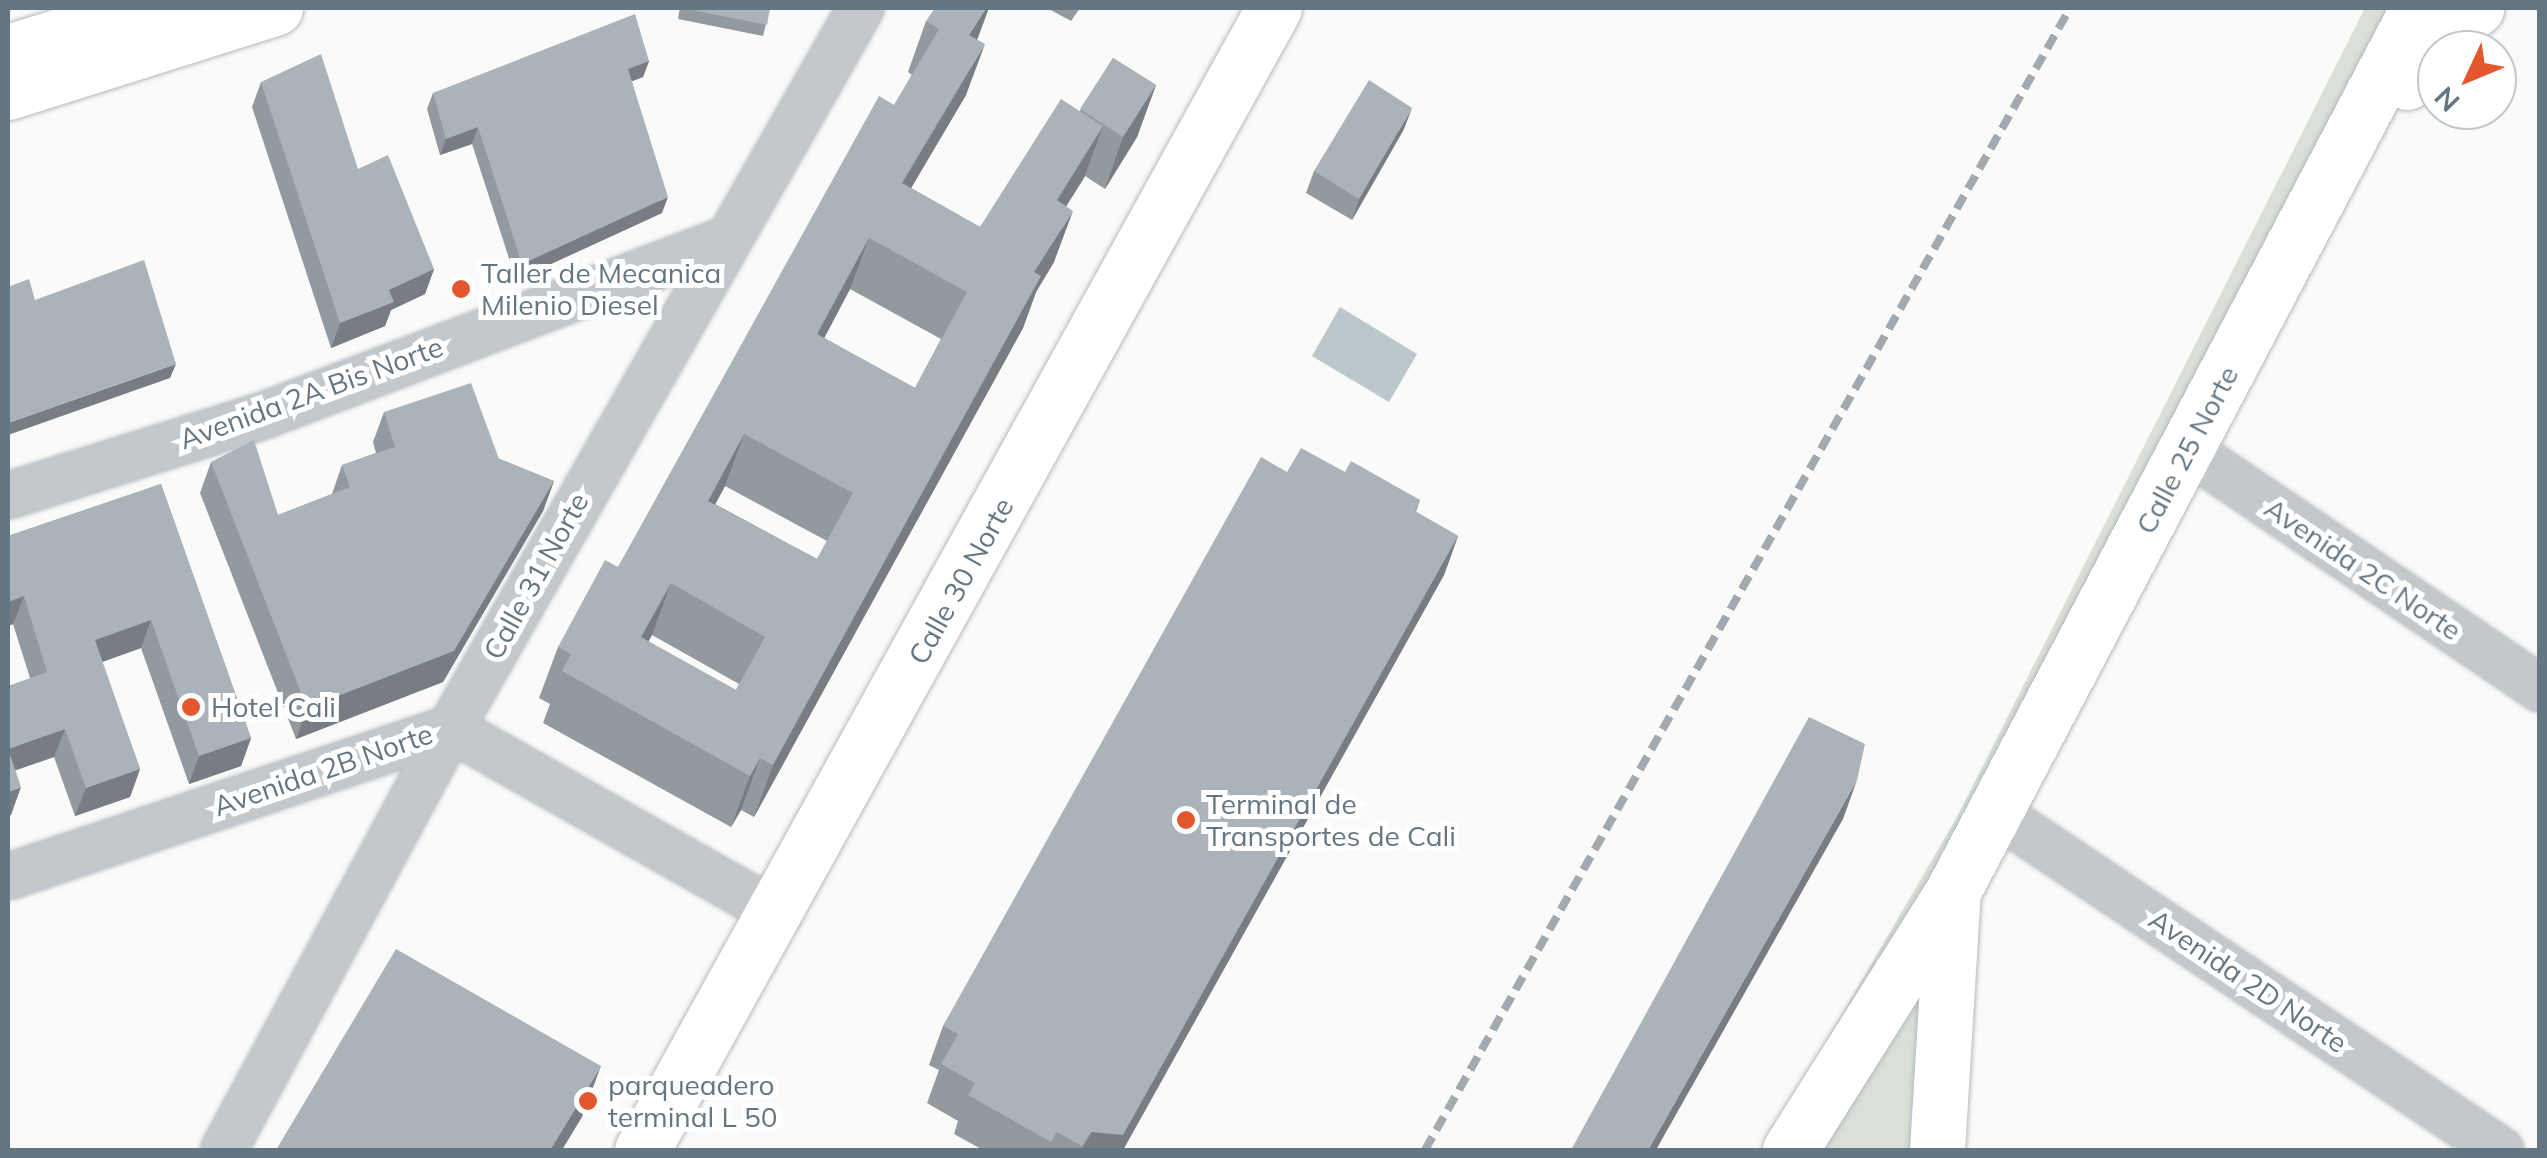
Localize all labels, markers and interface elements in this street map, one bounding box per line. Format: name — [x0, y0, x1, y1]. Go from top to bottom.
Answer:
north arrow — [2417, 30, 2517, 130]
text: N — [2427, 80, 2466, 120]
place label: Taller de Mecanica Milenio Diesel — [481, 256, 721, 322]
marker: Taller de Mecanica Milenio Diesel — [450, 278, 472, 300]
street label: Avenida 2A Bis Norte — [175, 330, 447, 456]
street label: Calle 25 Norte — [2129, 360, 2245, 540]
street label: Calle 31 Norte — [476, 487, 596, 665]
street label: Avenida 2C Norte — [2258, 491, 2468, 647]
street label: Calle 30 Norte — [901, 492, 1021, 670]
place label: Hotel Cali — [211, 690, 336, 724]
marker: Hotel Cali — [180, 696, 202, 718]
street label: Avenida 2B Norte — [209, 717, 437, 823]
place label: Terminal de Transportes de Cali — [1206, 787, 1456, 853]
marker: Terminal de Transportes de Cali — [1175, 809, 1197, 831]
street label: Avenida 2D Norte — [2143, 902, 2353, 1060]
place label: parqueadero terminal L 50 — [608, 1068, 778, 1134]
marker: parqueadero terminal L 50 — [577, 1090, 599, 1112]

